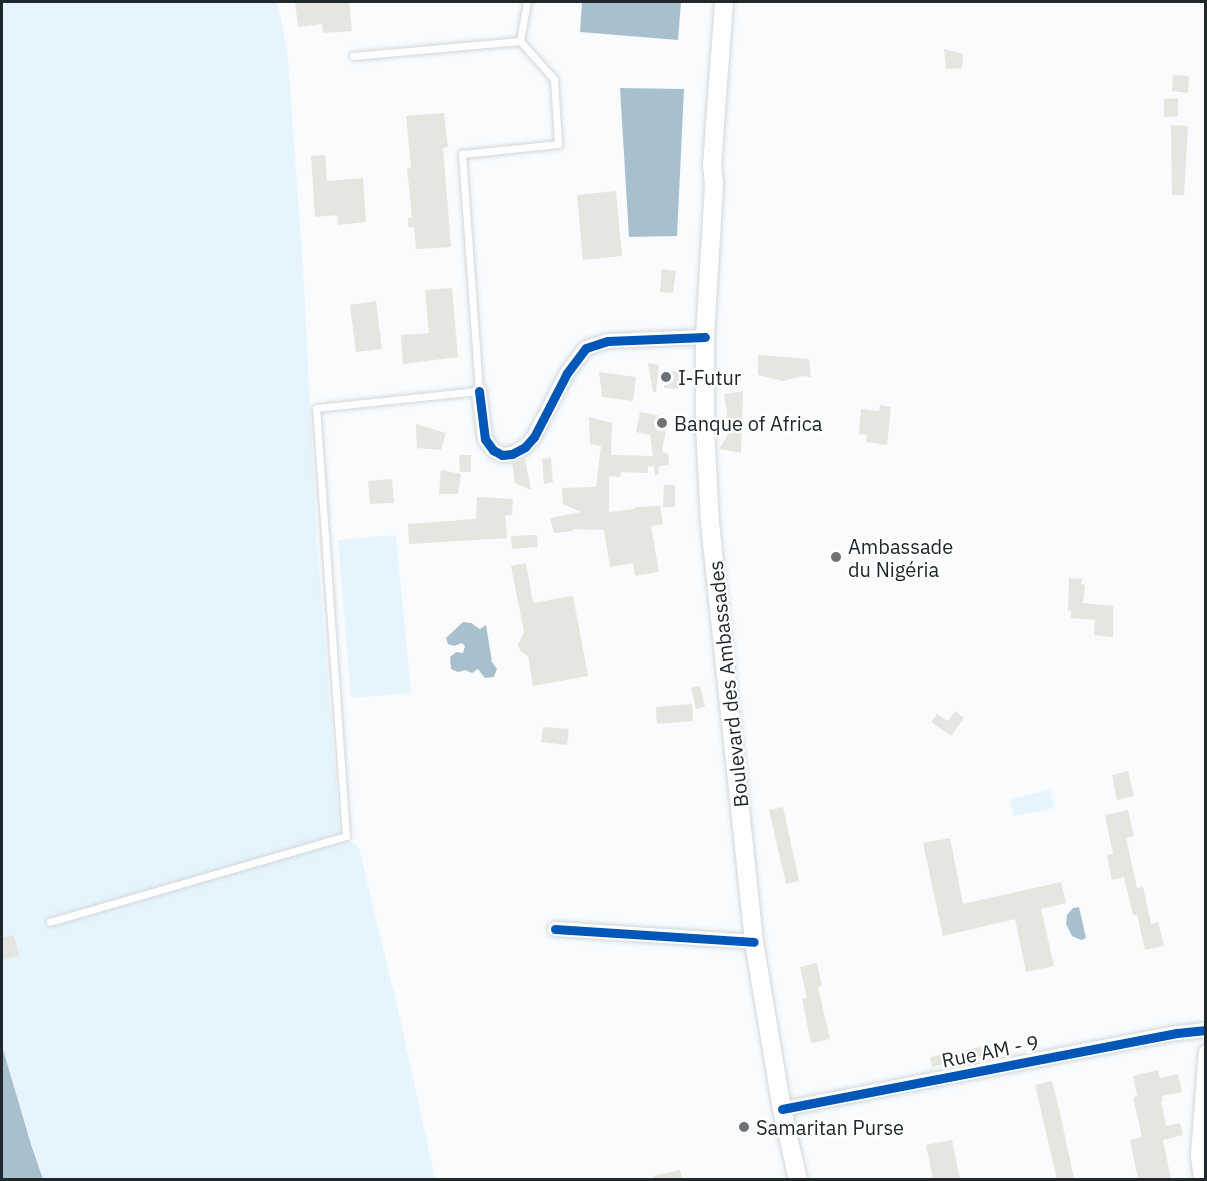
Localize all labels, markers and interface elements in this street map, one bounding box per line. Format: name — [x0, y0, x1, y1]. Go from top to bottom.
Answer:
place label: I-Futur — [678, 365, 741, 389]
marker: I-Futur — [659, 370, 673, 384]
place label: Banque of Africa — [674, 411, 822, 435]
marker: Banque of Africa — [655, 416, 669, 430]
place label: Ambassade du Nigéria — [848, 534, 953, 581]
marker: Ambassade du Nigéria — [829, 550, 843, 564]
street label: Boulevard des Ambassades — [703, 560, 753, 808]
street label: Rue AM - 9 — [939, 1030, 1041, 1072]
place label: Samaritan Purse — [756, 1115, 904, 1139]
marker: Samaritan Purse — [737, 1120, 751, 1134]

